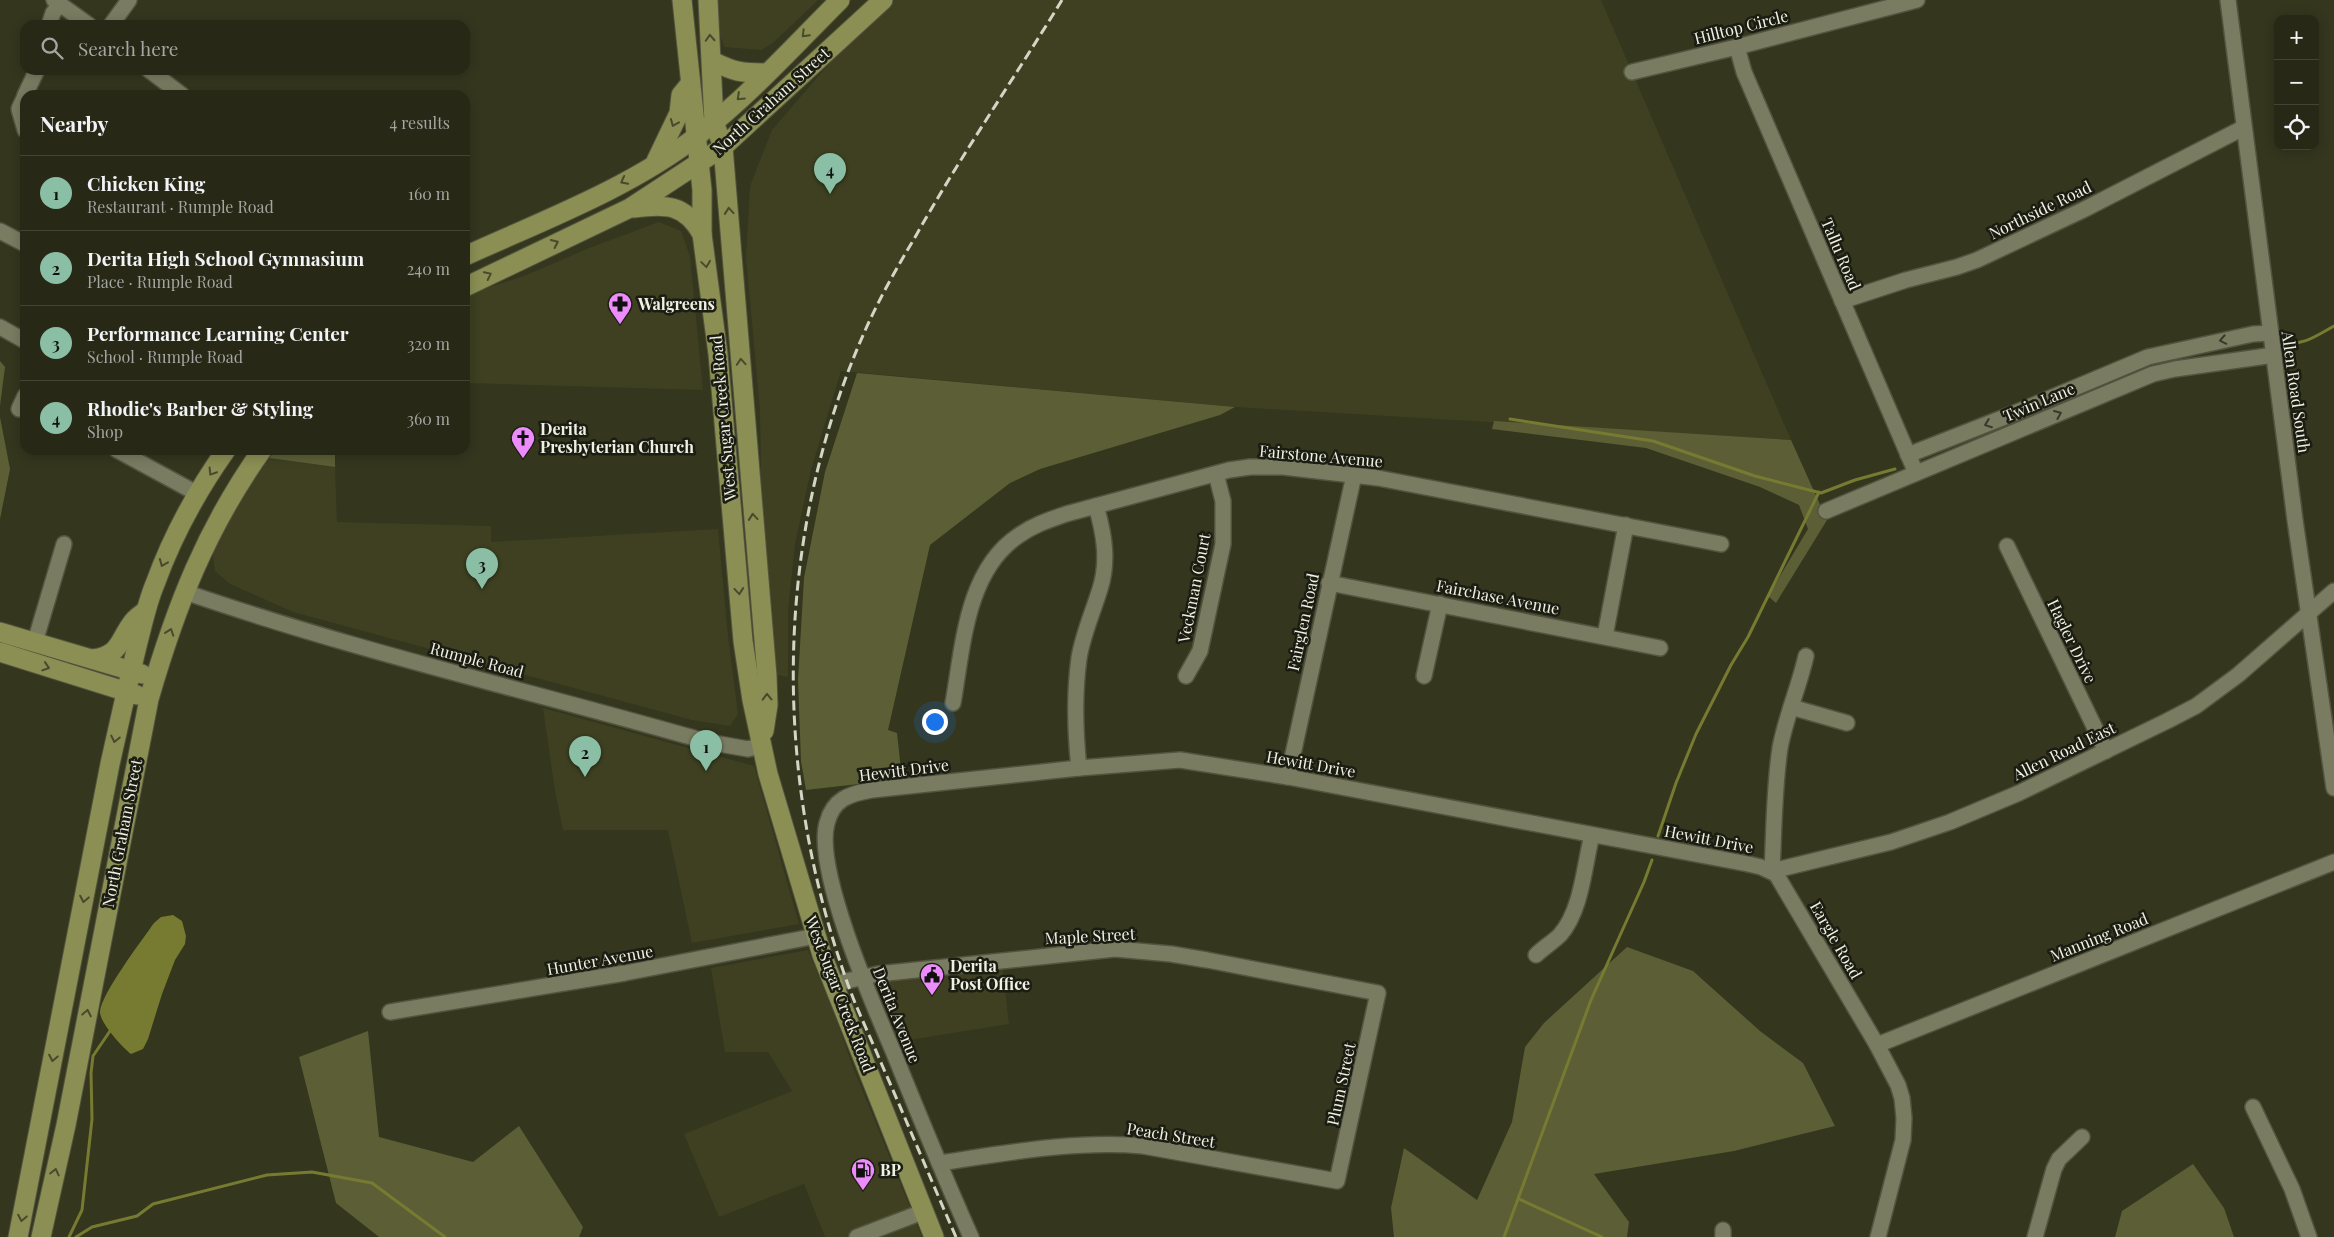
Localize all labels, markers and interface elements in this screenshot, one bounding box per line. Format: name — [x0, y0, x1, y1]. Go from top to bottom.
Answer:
street label: Hilltop Circle — [1692, 5, 1790, 48]
map controls — [2274, 15, 2319, 150]
button: + — [2274, 15, 2319, 60]
search box — [20, 20, 470, 75]
one-way arrow — [802, 28, 811, 37]
icon: search — [38, 34, 66, 62]
one-way arrow — [705, 34, 716, 42]
text: Search here — [78, 35, 178, 61]
street label: North Graham Street — [708, 42, 834, 159]
button: − — [2274, 60, 2319, 105]
one-way arrow — [737, 91, 746, 100]
button: locate — [2274, 105, 2319, 150]
text: Nearby — [40, 109, 109, 137]
text: 4 results — [389, 112, 450, 133]
one-way arrow — [670, 118, 681, 127]
pin: 4 — [814, 153, 846, 194]
text: Chicken King — [87, 170, 205, 196]
one-way arrow — [621, 175, 630, 185]
street label: Northside Road — [1985, 176, 2095, 243]
text: 1 — [53, 183, 59, 204]
text: 160 m — [408, 183, 450, 204]
text: Restaurant · Rumple Road — [87, 196, 274, 217]
one-way arrow — [724, 207, 735, 215]
street label: Tallu Road — [1817, 214, 1866, 293]
one-way arrow — [550, 238, 559, 249]
text: Derita High School Gymnasium — [87, 245, 364, 271]
text: 2 — [52, 258, 60, 279]
text: 240 m — [407, 258, 450, 279]
one-way arrow — [700, 261, 711, 269]
one-way arrow — [483, 270, 492, 281]
text: Place · Rumple Road — [87, 271, 233, 292]
pharmacy icon: Walgreens — [607, 291, 633, 325]
place label: Walgreens — [637, 293, 715, 314]
text: Performance Learning Center — [87, 320, 349, 346]
street label: Allen Road South — [2277, 329, 2316, 455]
text: 3 — [52, 333, 60, 354]
text: 320 m — [407, 333, 450, 354]
street label: West Sugar Creek Road — [705, 334, 740, 503]
one-way arrow — [2218, 335, 2227, 345]
text: School · Rumple Road — [87, 346, 243, 367]
one-way arrow — [736, 358, 747, 366]
street label: Twin Lane — [2000, 377, 2078, 426]
text: Rhodie's Barber & Styling — [87, 395, 313, 421]
text: 4 — [52, 408, 60, 429]
text: 360 m — [407, 408, 450, 429]
one-way arrow — [2053, 409, 2062, 420]
one-way arrow — [1984, 417, 1993, 428]
place label: Derita Presbyterian Church — [540, 418, 694, 457]
text: Shop — [87, 421, 123, 442]
church icon: Derita Presbyterian Church — [510, 425, 536, 459]
street label: Fairstone Avenue — [1258, 440, 1384, 471]
one-way arrow — [208, 466, 218, 475]
one-way arrow — [748, 513, 759, 521]
street label: Veckman Court — [1172, 531, 1215, 646]
pin: 3 — [466, 548, 498, 589]
one-way arrow — [159, 558, 169, 567]
street label: Fairglen Road — [1282, 571, 1323, 673]
street label: Fairchase Avenue — [1435, 574, 1561, 619]
one-way arrow — [733, 587, 744, 595]
street label: Hagler Drive — [2043, 595, 2102, 686]
one-way arrow — [164, 628, 174, 636]
street label: Rumple Road — [428, 637, 526, 682]
one-way arrow — [42, 661, 50, 671]
one-way arrow — [762, 692, 772, 700]
your location — [922, 709, 948, 735]
street label: Allen Road East — [2008, 717, 2119, 785]
pin: 1 — [690, 730, 722, 771]
one-way arrow — [110, 735, 121, 744]
pin: 2 — [569, 736, 601, 777]
street label: Hewitt Drive — [1265, 745, 1357, 782]
street label: Hewitt Drive — [858, 754, 950, 785]
street label: North Graham Street — [97, 757, 146, 909]
street label: Hewitt Drive — [1663, 820, 1755, 857]
one-way arrow — [79, 894, 89, 903]
street label: Eargle Road — [1806, 897, 1867, 982]
street label: Manning Road — [2047, 907, 2151, 966]
street label: West Sugar Creek Road — [801, 912, 880, 1075]
street label: Maple Street — [1044, 923, 1136, 948]
street label: Hunter Avenue — [545, 940, 655, 979]
place label: Derita Post Office — [950, 955, 1030, 994]
public building icon: Derita Post Office — [919, 962, 945, 996]
street label: Derita Avenue — [869, 964, 926, 1066]
one-way arrow — [82, 1009, 92, 1017]
street label: Plum Street — [1321, 1040, 1360, 1127]
one-way arrow — [48, 1054, 59, 1063]
street label: Peach Street — [1125, 1117, 1217, 1152]
fuel station icon: BP — [850, 1157, 876, 1191]
place label: BP — [880, 1159, 901, 1180]
one-way arrow — [49, 1168, 60, 1177]
one-way arrow — [17, 1213, 27, 1222]

